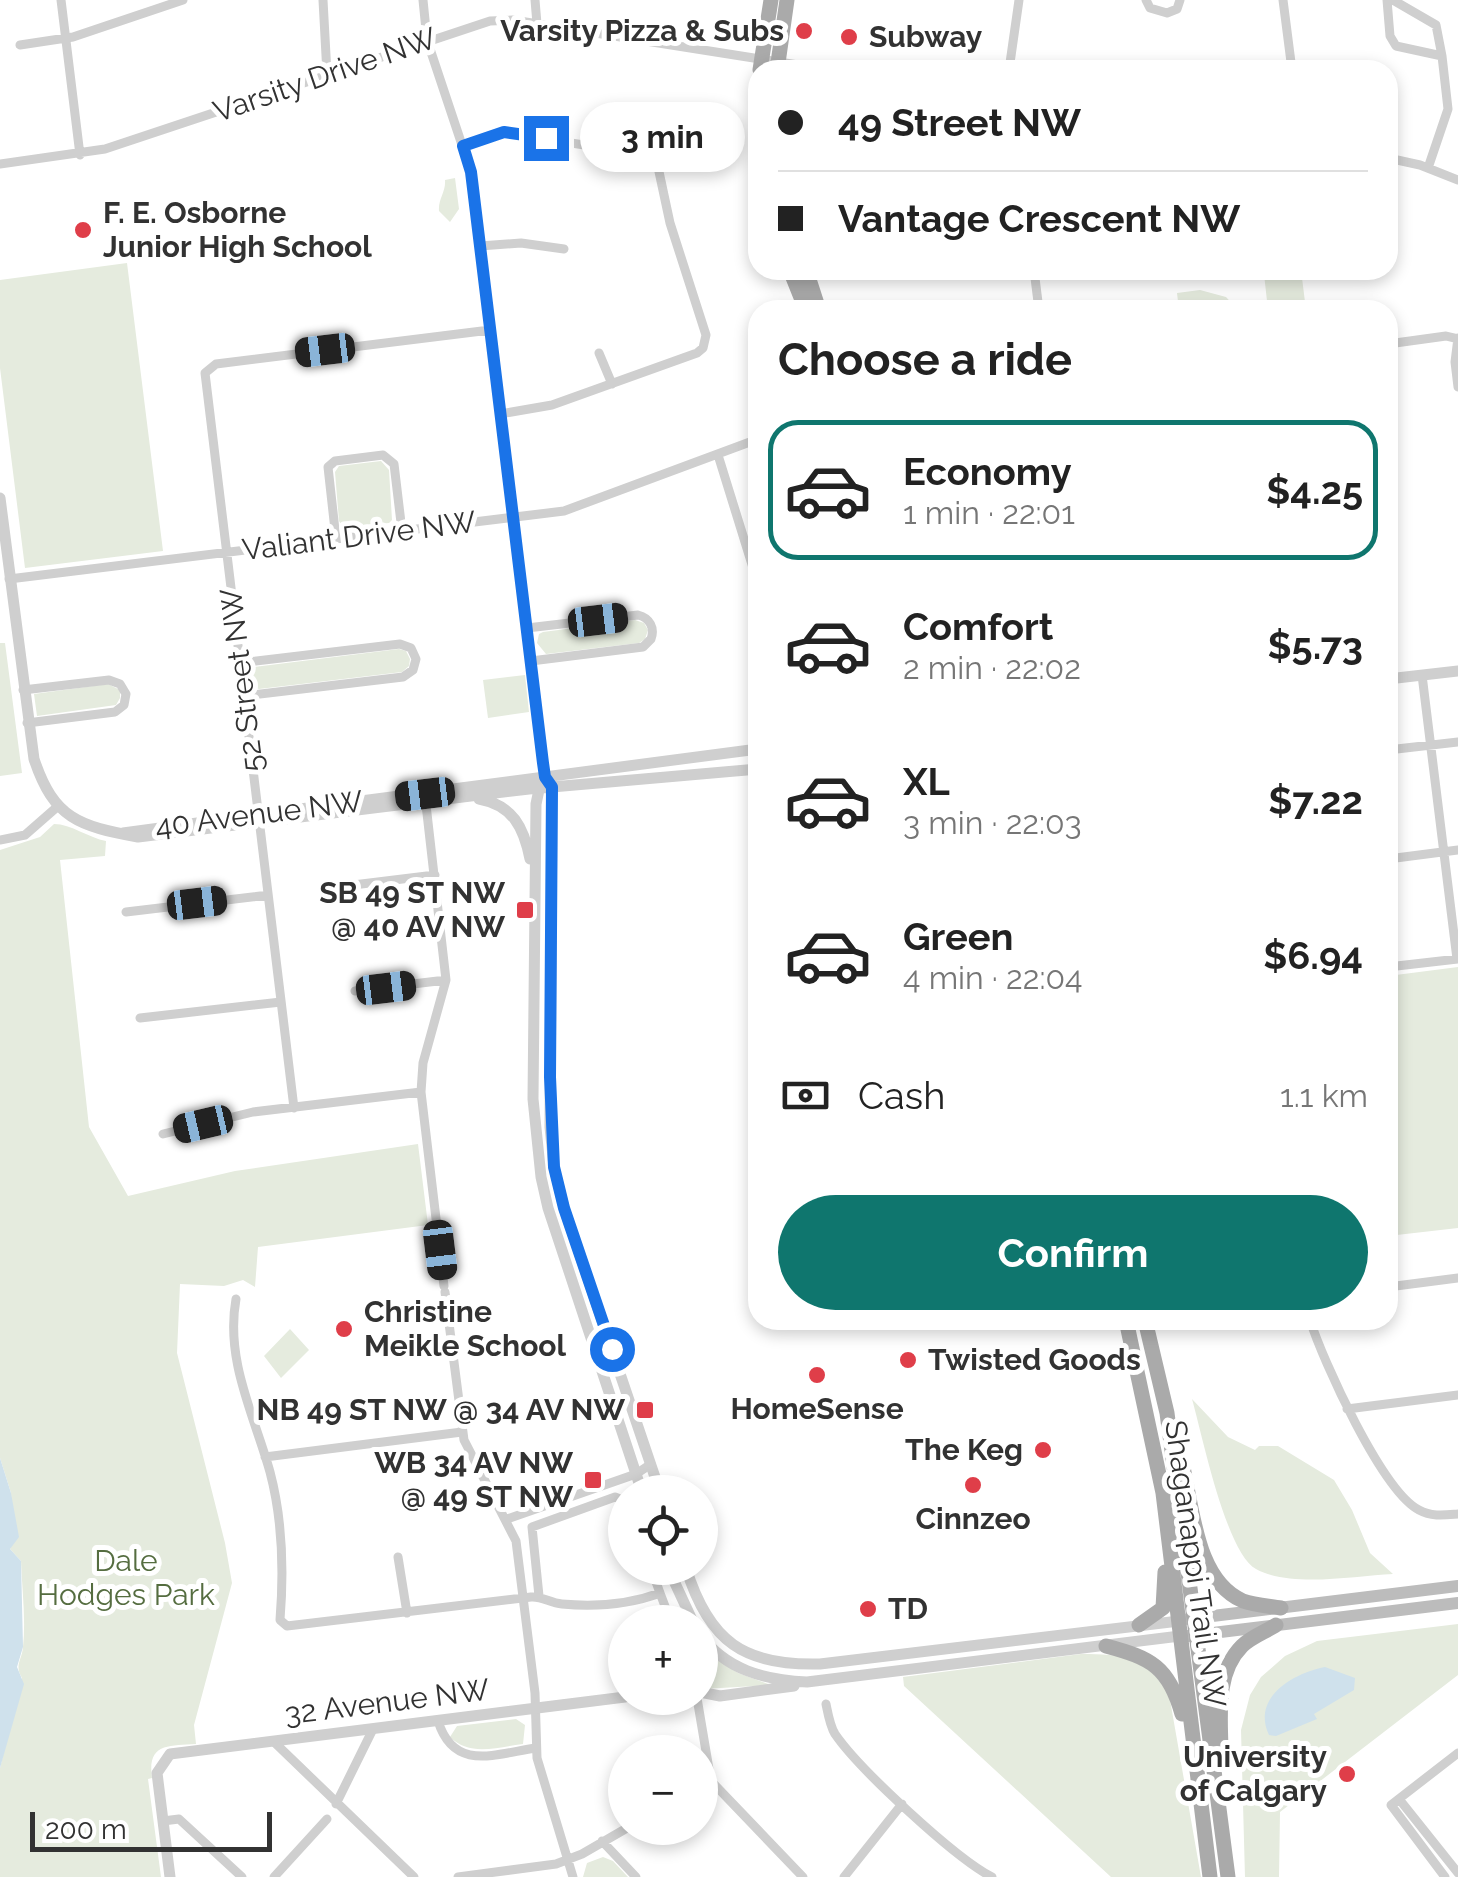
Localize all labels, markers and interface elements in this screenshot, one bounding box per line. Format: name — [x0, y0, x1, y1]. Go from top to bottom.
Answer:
place label: Varsity Pizza & Subs — [500, 13, 784, 48]
place label: Subway — [869, 19, 983, 54]
street label: Varsity Drive NW — [209, 20, 442, 129]
marker: Varsity Pizza & Subs — [793, 20, 815, 42]
marker: Subway — [838, 26, 860, 48]
text: 49 Street NW — [838, 100, 1081, 145]
callout: 3 min — [581, 103, 746, 173]
route end — [524, 116, 569, 161]
text: 3 min — [621, 118, 704, 155]
place label: F. E. Osborne Junior High School — [103, 195, 372, 264]
text: Vantage Crescent NW — [838, 196, 1240, 241]
marker: F. E. Osborne Junior High School — [72, 219, 94, 241]
car — [293, 331, 357, 369]
text: Choose a ride — [778, 333, 1072, 386]
icon: car — [783, 445, 873, 535]
text: Economy — [903, 449, 1072, 494]
text: $4.25 — [1266, 468, 1363, 513]
text: 1 min · 22:01 — [903, 494, 1075, 531]
street label: Valiant Drive NW — [240, 504, 478, 567]
street label: 52 Street NW — [213, 586, 270, 774]
icon: car — [783, 600, 873, 690]
car — [566, 601, 630, 639]
text: Comfort — [903, 604, 1053, 649]
text: $5.73 — [1268, 623, 1363, 668]
text: 2 min · 22:02 — [903, 649, 1081, 686]
icon: car — [783, 755, 873, 845]
text: XL — [903, 759, 950, 804]
car — [393, 775, 457, 813]
text: $7.22 — [1268, 778, 1363, 823]
street label: 40 Avenue NW — [153, 783, 365, 844]
text: 3 min · 22:03 — [903, 804, 1082, 841]
place label: SB 49 ST NW @ 40 AV NW — [319, 875, 505, 944]
car — [165, 884, 229, 922]
marker: SB 49 ST NW @ 40 AV NW — [514, 899, 536, 921]
icon: car — [783, 910, 873, 1000]
text: Green — [903, 914, 1013, 959]
text: $6.94 — [1263, 933, 1363, 978]
text: 4 min · 22:04 — [903, 959, 1082, 996]
car — [354, 969, 418, 1007]
icon: cash — [778, 1068, 833, 1123]
text: Cash — [858, 1073, 945, 1118]
text: 1.1 km — [1280, 1077, 1368, 1114]
car — [170, 1103, 236, 1145]
button: Confirm — [778, 1195, 1368, 1310]
car — [421, 1218, 459, 1282]
place label: Christine Meikle School — [364, 1294, 567, 1363]
marker: Christine Meikle School — [333, 1318, 355, 1340]
route start — [590, 1327, 635, 1372]
place label: Twisted Goods — [928, 1342, 1141, 1377]
marker: Twisted Goods — [897, 1349, 919, 1371]
marker: HomeSense — [806, 1364, 828, 1386]
place label: HomeSense — [730, 1391, 904, 1426]
place label: NB 49 ST NW @ 34 AV NW — [257, 1392, 625, 1427]
marker: NB 49 ST NW @ 34 AV NW — [634, 1399, 656, 1421]
street label: Shaganappi Trail NW — [1158, 1418, 1233, 1710]
place label: The Keg — [905, 1432, 1023, 1467]
marker: The Keg — [1032, 1439, 1054, 1461]
place label: WB 34 AV NW @ 49 ST NW — [374, 1445, 573, 1514]
marker: WB 34 AV NW @ 49 ST NW — [582, 1469, 604, 1491]
marker: Cinnzeo — [962, 1474, 984, 1496]
map controls — [608, 1475, 718, 1845]
button: locate — [608, 1475, 718, 1585]
place label: Cinnzeo — [915, 1501, 1031, 1536]
park label: Dale Hodges Park — [37, 1543, 215, 1612]
place label: TD — [888, 1591, 928, 1626]
marker: TD — [857, 1598, 879, 1620]
button: + — [608, 1605, 718, 1715]
street label: 32 Avenue NW — [283, 1672, 492, 1731]
button: − — [608, 1735, 718, 1845]
place label: University of Calgary — [1180, 1739, 1327, 1808]
marker: University of Calgary — [1336, 1763, 1358, 1785]
scale bar — [30, 1807, 272, 1852]
text: 200 m — [45, 1813, 127, 1846]

